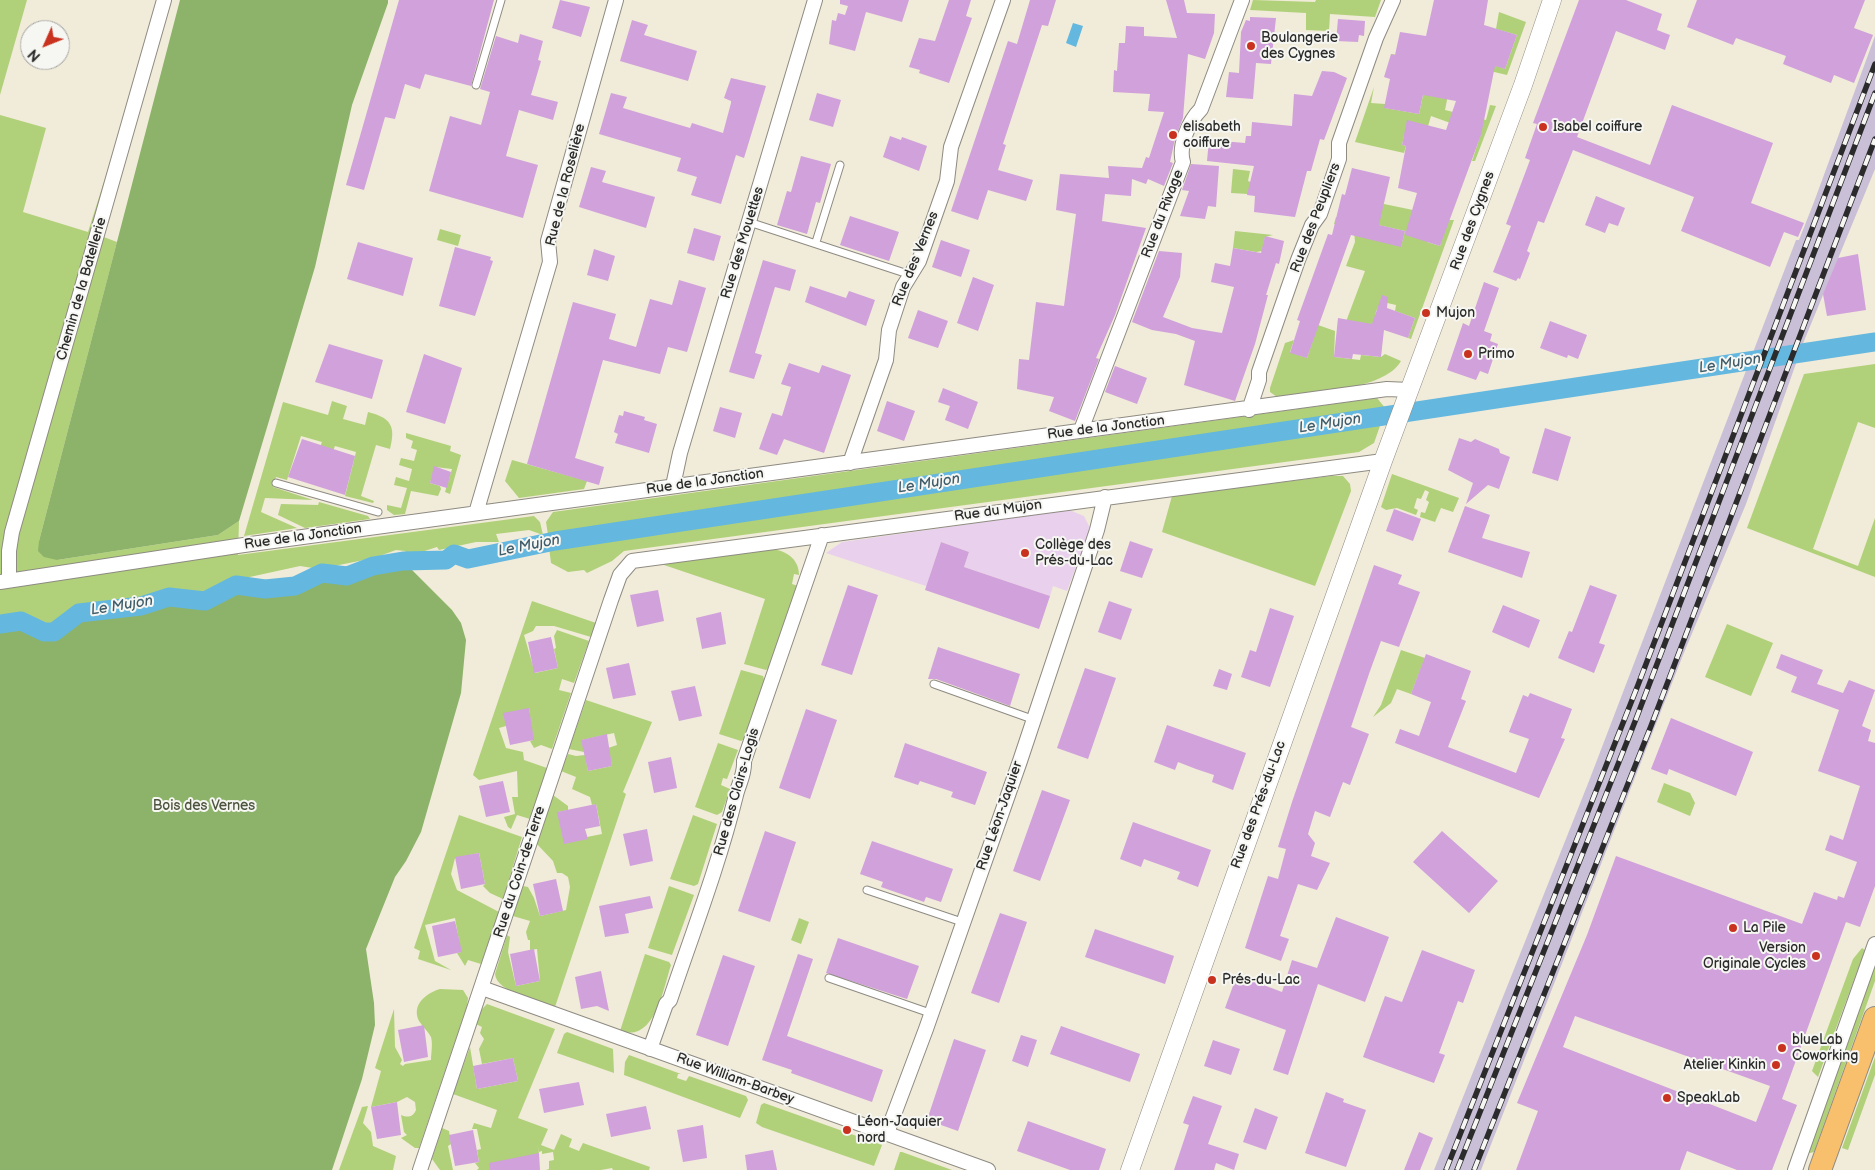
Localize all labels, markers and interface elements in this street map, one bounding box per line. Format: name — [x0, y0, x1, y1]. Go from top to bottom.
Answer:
north arrow — [20, 20, 70, 70]
place label: Boulangerie des Cygnes — [1261, 30, 1338, 62]
marker: Boulangerie des Cygnes — [1245, 40, 1257, 52]
text: N — [25, 45, 44, 65]
place label: elisabeth coiffure — [1183, 119, 1241, 152]
place label: Isabel coiffure — [1553, 119, 1642, 135]
marker: Isabel coiffure — [1537, 121, 1549, 133]
street label: Rue de la Roselière — [543, 122, 589, 248]
marker: elisabeth coiffure — [1167, 129, 1179, 141]
street label: Rue des Peupliers — [1287, 161, 1345, 275]
street label: Rue du Rivage — [1138, 168, 1188, 260]
street label: Rue des Cygnes — [1447, 169, 1499, 273]
street label: Rue des Mouettes — [718, 185, 768, 301]
street label: Rue des Vernes — [889, 209, 943, 309]
street label: Chemin de la Batellerie — [54, 215, 110, 363]
place label: Mujon — [1436, 305, 1475, 321]
marker: Mujon — [1420, 307, 1432, 319]
place label: Primo — [1478, 346, 1515, 362]
marker: Primo — [1462, 348, 1474, 360]
water label: Le Mujon — [1698, 350, 1762, 378]
water label: Le Mujon — [1298, 410, 1362, 438]
street label: Rue de la Jonction — [1046, 412, 1166, 444]
street label: Rue de la Jonction — [645, 465, 765, 499]
water label: Le Mujon — [897, 470, 961, 498]
street label: Rue du Mujon — [953, 497, 1043, 525]
street label: Rue de la Jonction — [243, 520, 363, 554]
water label: Le Mujon — [497, 531, 561, 561]
place label: Collège des Prés-du-Lac — [1035, 537, 1113, 570]
marker: Collège des Prés-du-Lac — [1019, 547, 1031, 559]
water label: Le Mujon — [90, 592, 154, 620]
street label: Rue des Clairs-Logis — [711, 726, 763, 858]
street label: Rue des Prés-du-Lac — [1228, 739, 1290, 871]
street label: Rue Léon-Jaquier — [973, 759, 1027, 873]
park label: Bois des Vernes — [153, 798, 255, 814]
street label: Rue du Coin-de-Terre — [491, 804, 549, 940]
place label: La Pile — [1743, 920, 1786, 936]
marker: La Pile — [1727, 922, 1739, 934]
place label: Version Originale Cycles — [1703, 940, 1806, 972]
marker: Version Originale Cycles — [1810, 950, 1822, 962]
place label: Prés-du-Lac — [1222, 972, 1300, 988]
marker: Prés-du-Lac — [1206, 974, 1218, 986]
place label: blueLab Coworking — [1792, 1032, 1858, 1064]
marker: blueLab Coworking — [1776, 1042, 1788, 1054]
street label: Rue William-Barbey — [674, 1050, 796, 1108]
place label: Atelier Kinkin — [1683, 1057, 1766, 1073]
marker: Atelier Kinkin — [1770, 1059, 1782, 1071]
place label: SpeakLab — [1677, 1090, 1740, 1106]
marker: SpeakLab — [1661, 1092, 1673, 1104]
place label: Léon-Jaquier nord — [857, 1114, 942, 1146]
marker: Léon-Jaquier nord — [841, 1124, 853, 1136]

